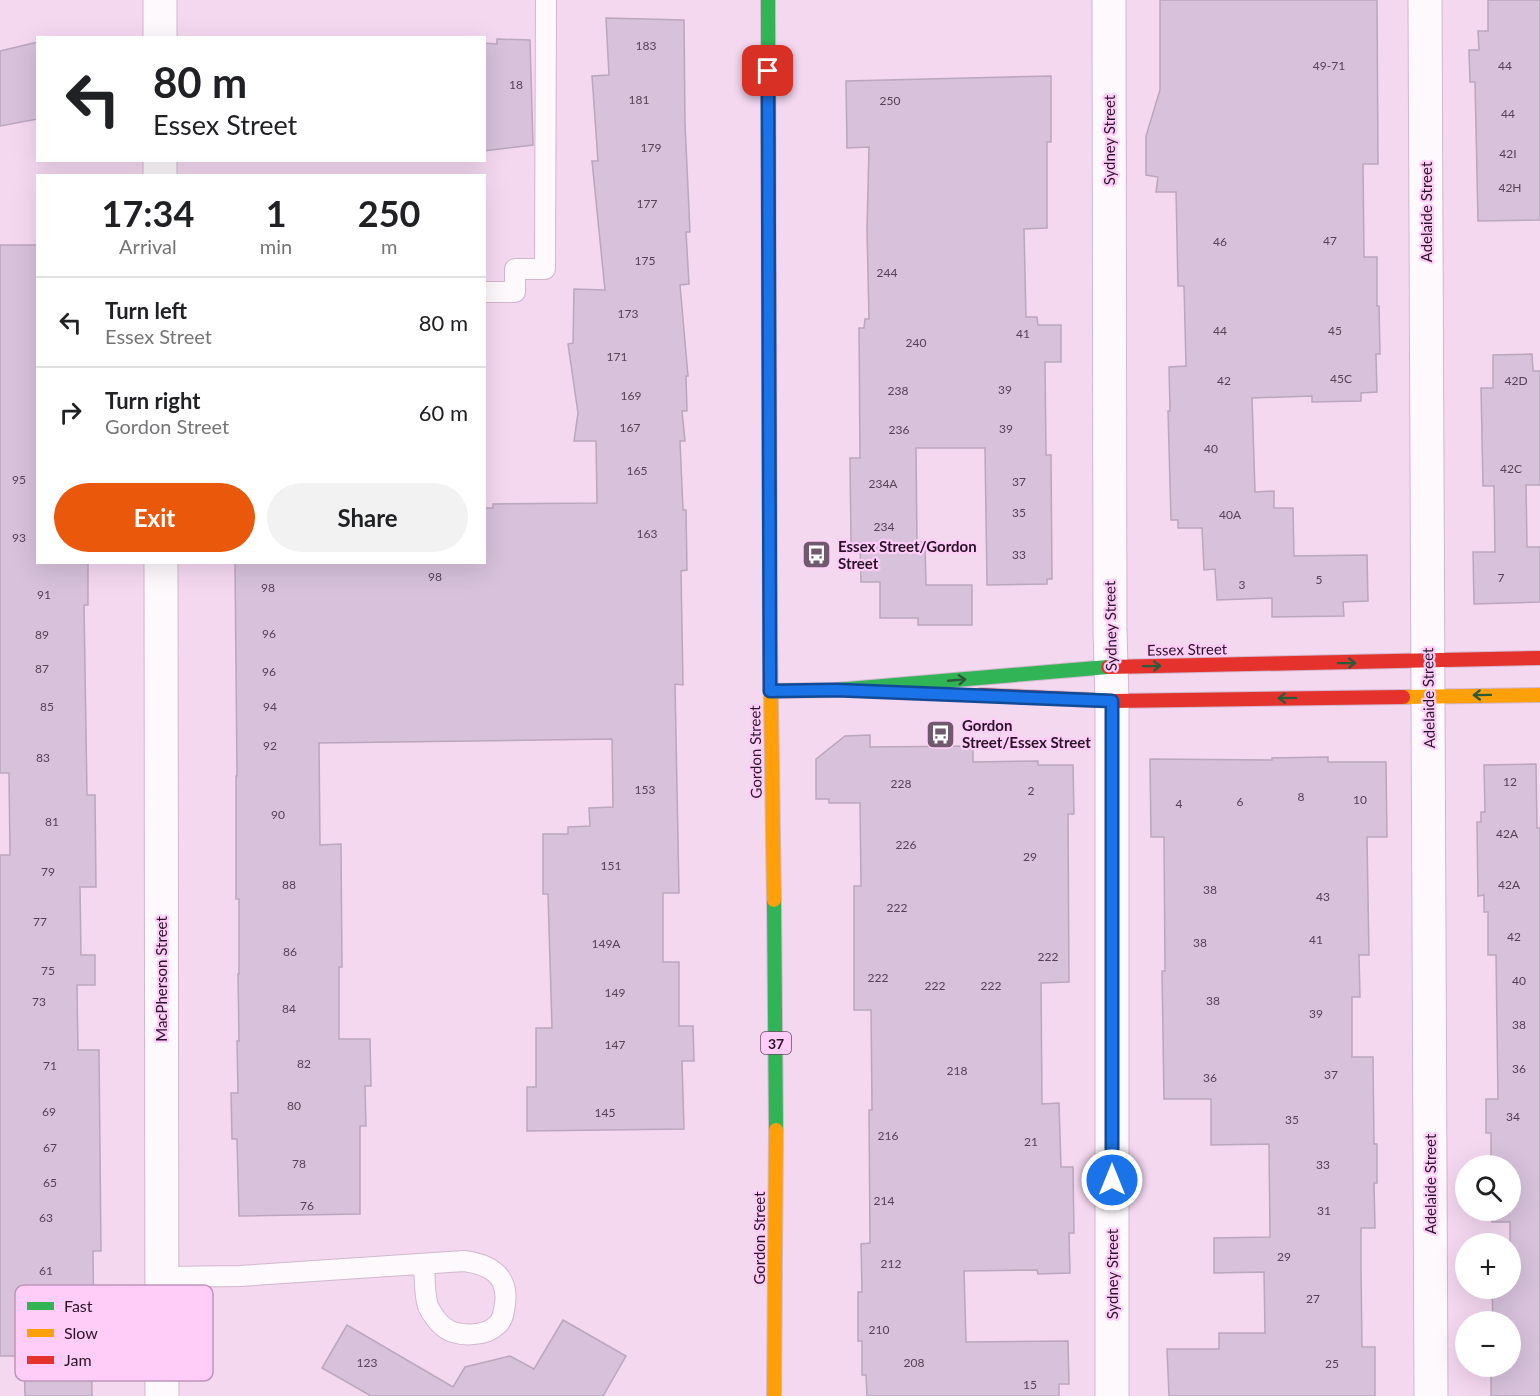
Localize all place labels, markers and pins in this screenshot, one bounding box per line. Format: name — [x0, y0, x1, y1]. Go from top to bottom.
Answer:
pin — [742, 45, 793, 96]
place label: Essex Street/Gordon Street — [838, 537, 977, 572]
bus stop icon: Essex Street/Gordon Street — [801, 539, 833, 571]
place label: Gordon Street/Essex Street — [962, 716, 1091, 751]
bus stop icon: Gordon Street/Essex Street — [925, 718, 957, 750]

